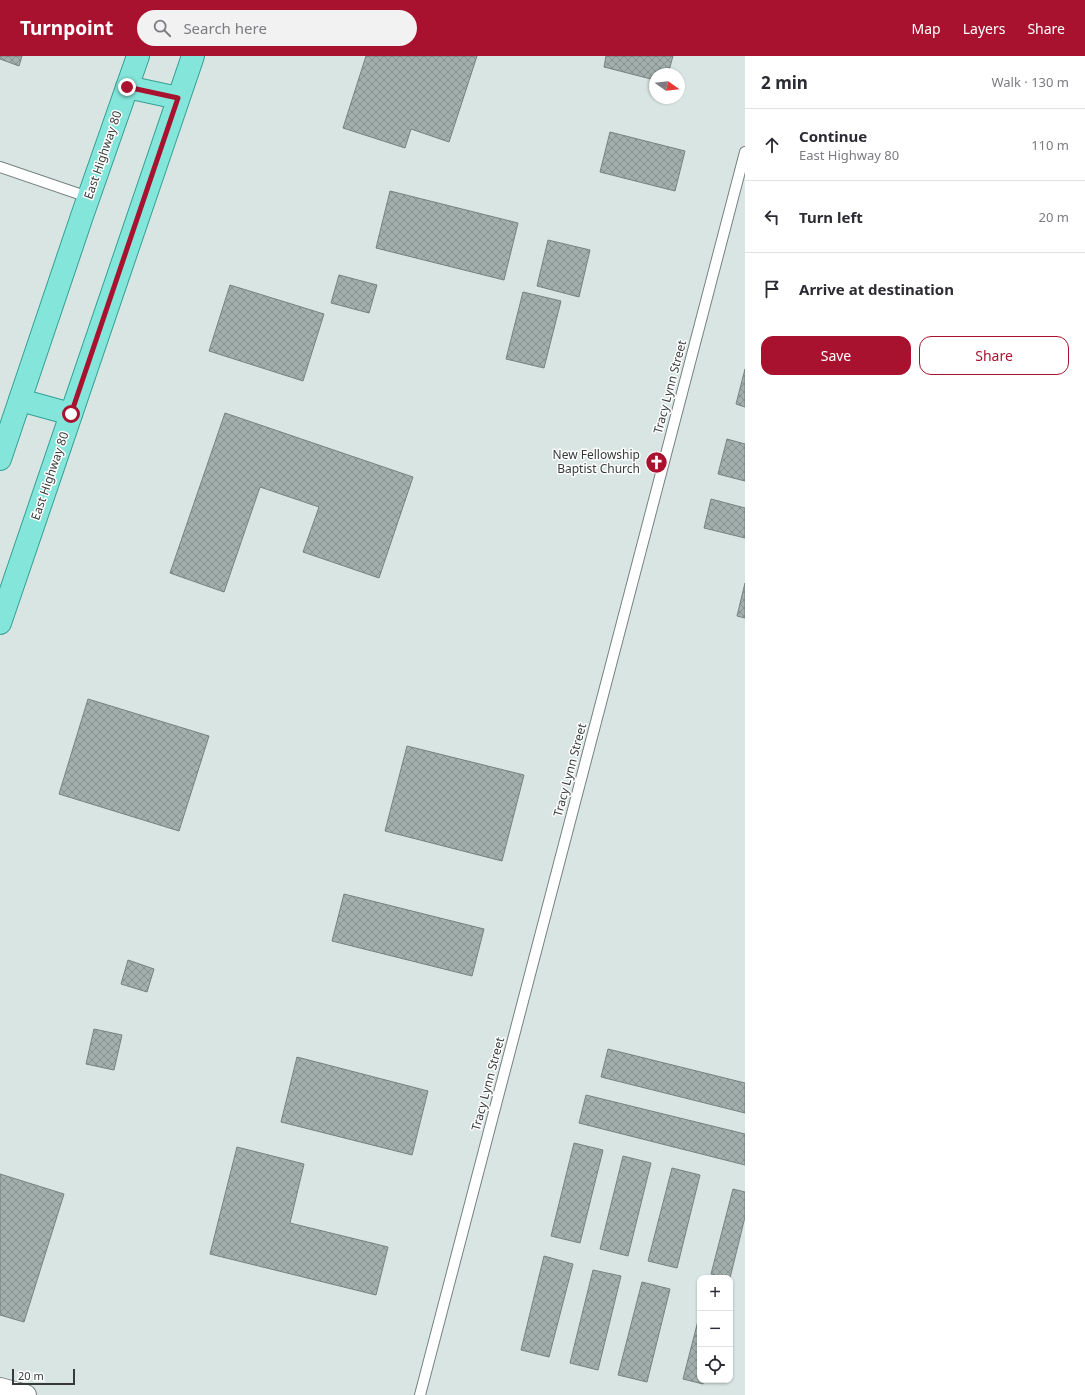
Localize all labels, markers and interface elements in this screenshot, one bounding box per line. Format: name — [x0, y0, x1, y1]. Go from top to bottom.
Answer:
search box — [137, 10, 417, 46]
text: Turnpoint — [20, 15, 113, 41]
icon: search — [151, 17, 173, 39]
text: Search here — [183, 18, 267, 38]
text: Map — [912, 19, 941, 38]
text: Layers — [963, 19, 1005, 38]
text: Share — [1027, 19, 1065, 38]
north arrow — [649, 68, 685, 104]
text: 2 min — [761, 71, 808, 94]
text: Walk · 130 m — [991, 73, 1069, 91]
route end — [118, 78, 136, 96]
street label: East Highway 80 — [79, 108, 126, 201]
text: Continue — [799, 126, 867, 146]
icon: ahead — [761, 134, 783, 156]
text: 110 m — [1031, 136, 1069, 154]
text: East Highway 80 — [799, 146, 899, 164]
icon: left — [761, 206, 783, 228]
text: Turn left — [799, 207, 863, 227]
text: 20 m — [1039, 208, 1069, 226]
icon: arrive — [761, 278, 783, 300]
text: Arrive at destination — [799, 279, 954, 299]
button: Save — [761, 336, 911, 375]
button: Share — [919, 336, 1069, 375]
street label: Tracy Lynn Street — [649, 337, 690, 436]
route start — [62, 405, 80, 423]
street label: East Highway 80 — [26, 429, 73, 522]
place label: New Fellowship Baptist Church — [553, 446, 640, 477]
church icon: New Fellowship Baptist Church — [643, 449, 669, 475]
street label: Tracy Lynn Street — [549, 720, 590, 819]
street label: Tracy Lynn Street — [467, 1034, 508, 1133]
map controls — [697, 1275, 733, 1383]
button: + — [697, 1275, 733, 1311]
button: − — [697, 1311, 733, 1347]
button: locate — [697, 1347, 733, 1383]
scale bar — [12, 1367, 75, 1386]
text: 20 m — [18, 1368, 44, 1383]

